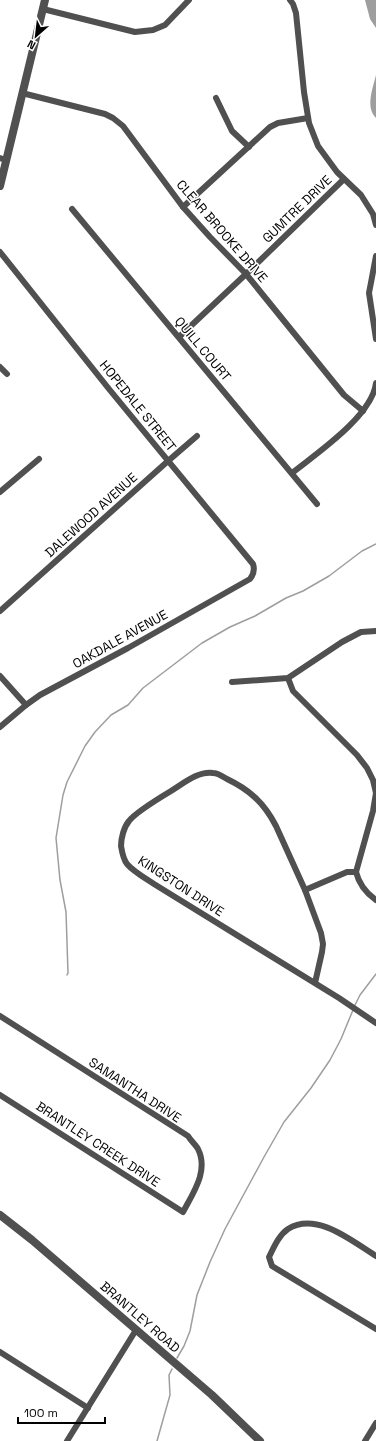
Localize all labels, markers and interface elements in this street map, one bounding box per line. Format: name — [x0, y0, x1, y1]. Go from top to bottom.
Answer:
north arrow — [16, 16, 56, 56]
text: N — [25, 37, 38, 53]
street label: GUMTRE DRIVE — [259, 172, 335, 246]
street label: CLEAR BROOKE DRIVE — [173, 176, 271, 286]
street label: QUILL COURT — [171, 313, 235, 385]
street label: HOPEDALE STREET — [96, 357, 180, 455]
street label: DALEWOOD AVENUE — [41, 469, 141, 561]
street label: OAKDALE AVENUE — [69, 606, 171, 672]
street label: KINGSTON DRIVE — [135, 852, 227, 920]
street label: SAMANTHA DRIVE — [85, 1054, 185, 1126]
street label: BRANTLEY CREEK DRIVE — [33, 1097, 163, 1191]
street label: BRANTLEY ROAD — [97, 1278, 183, 1356]
scale bar — [18, 1399, 105, 1425]
text: 100 m — [24, 1405, 58, 1421]

